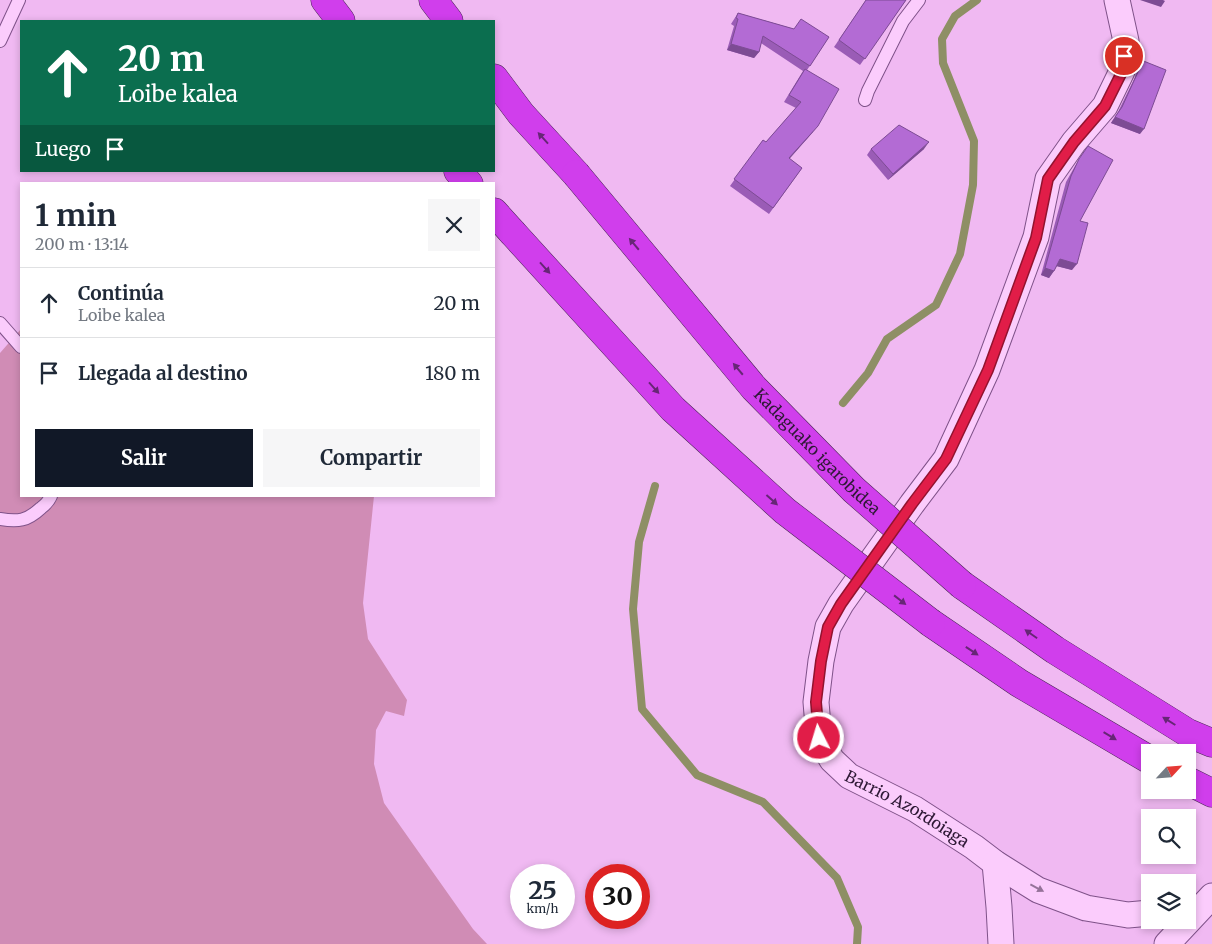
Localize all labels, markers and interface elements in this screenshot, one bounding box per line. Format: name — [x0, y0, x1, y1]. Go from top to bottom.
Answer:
pin — [1103, 35, 1145, 77]
text: 20 m — [118, 37, 205, 81]
icon: ahead — [35, 40, 100, 105]
icon: arrive — [1110, 42, 1138, 70]
text: Loibe kalea — [118, 80, 238, 108]
one-way arrow — [537, 133, 549, 145]
icon: arrive — [101, 135, 129, 163]
text: Luego — [35, 137, 91, 161]
text: 1 min — [35, 196, 117, 234]
button: close — [428, 199, 480, 251]
text: 200 m · 13:14 — [35, 234, 129, 254]
one-way arrow — [629, 238, 640, 251]
one-way arrow — [539, 262, 551, 274]
text: Continúa — [78, 281, 164, 305]
icon: ahead — [35, 289, 63, 317]
text: 20 m — [433, 291, 480, 315]
text: Loibe kalea — [78, 305, 165, 325]
icon: arrive — [35, 359, 63, 387]
text: Llegada al destino — [78, 361, 248, 385]
text: 180 m — [425, 361, 480, 385]
one-way arrow — [733, 363, 744, 376]
one-way arrow — [648, 382, 660, 394]
street label: Kadaguako igarobidea — [750, 384, 885, 519]
button: Salir — [35, 429, 253, 487]
button: Compartir — [263, 429, 480, 487]
one-way arrow — [766, 494, 778, 506]
one-way arrow — [893, 594, 906, 605]
one-way arrow — [1025, 629, 1038, 639]
one-way arrow — [965, 646, 978, 655]
position arrow — [792, 711, 844, 763]
one-way arrow — [1162, 716, 1175, 726]
one-way arrow — [1102, 732, 1117, 740]
north arrow — [1141, 744, 1196, 799]
map controls — [1141, 744, 1196, 929]
street label: Barrio Azordoiaga — [842, 766, 973, 852]
button: search — [1141, 809, 1196, 864]
speed limit sign: 30 — [585, 864, 650, 929]
text: 25 — [528, 874, 557, 906]
button: layers — [1141, 874, 1196, 929]
one-way arrow — [1030, 884, 1044, 892]
text: km/h — [527, 901, 558, 916]

